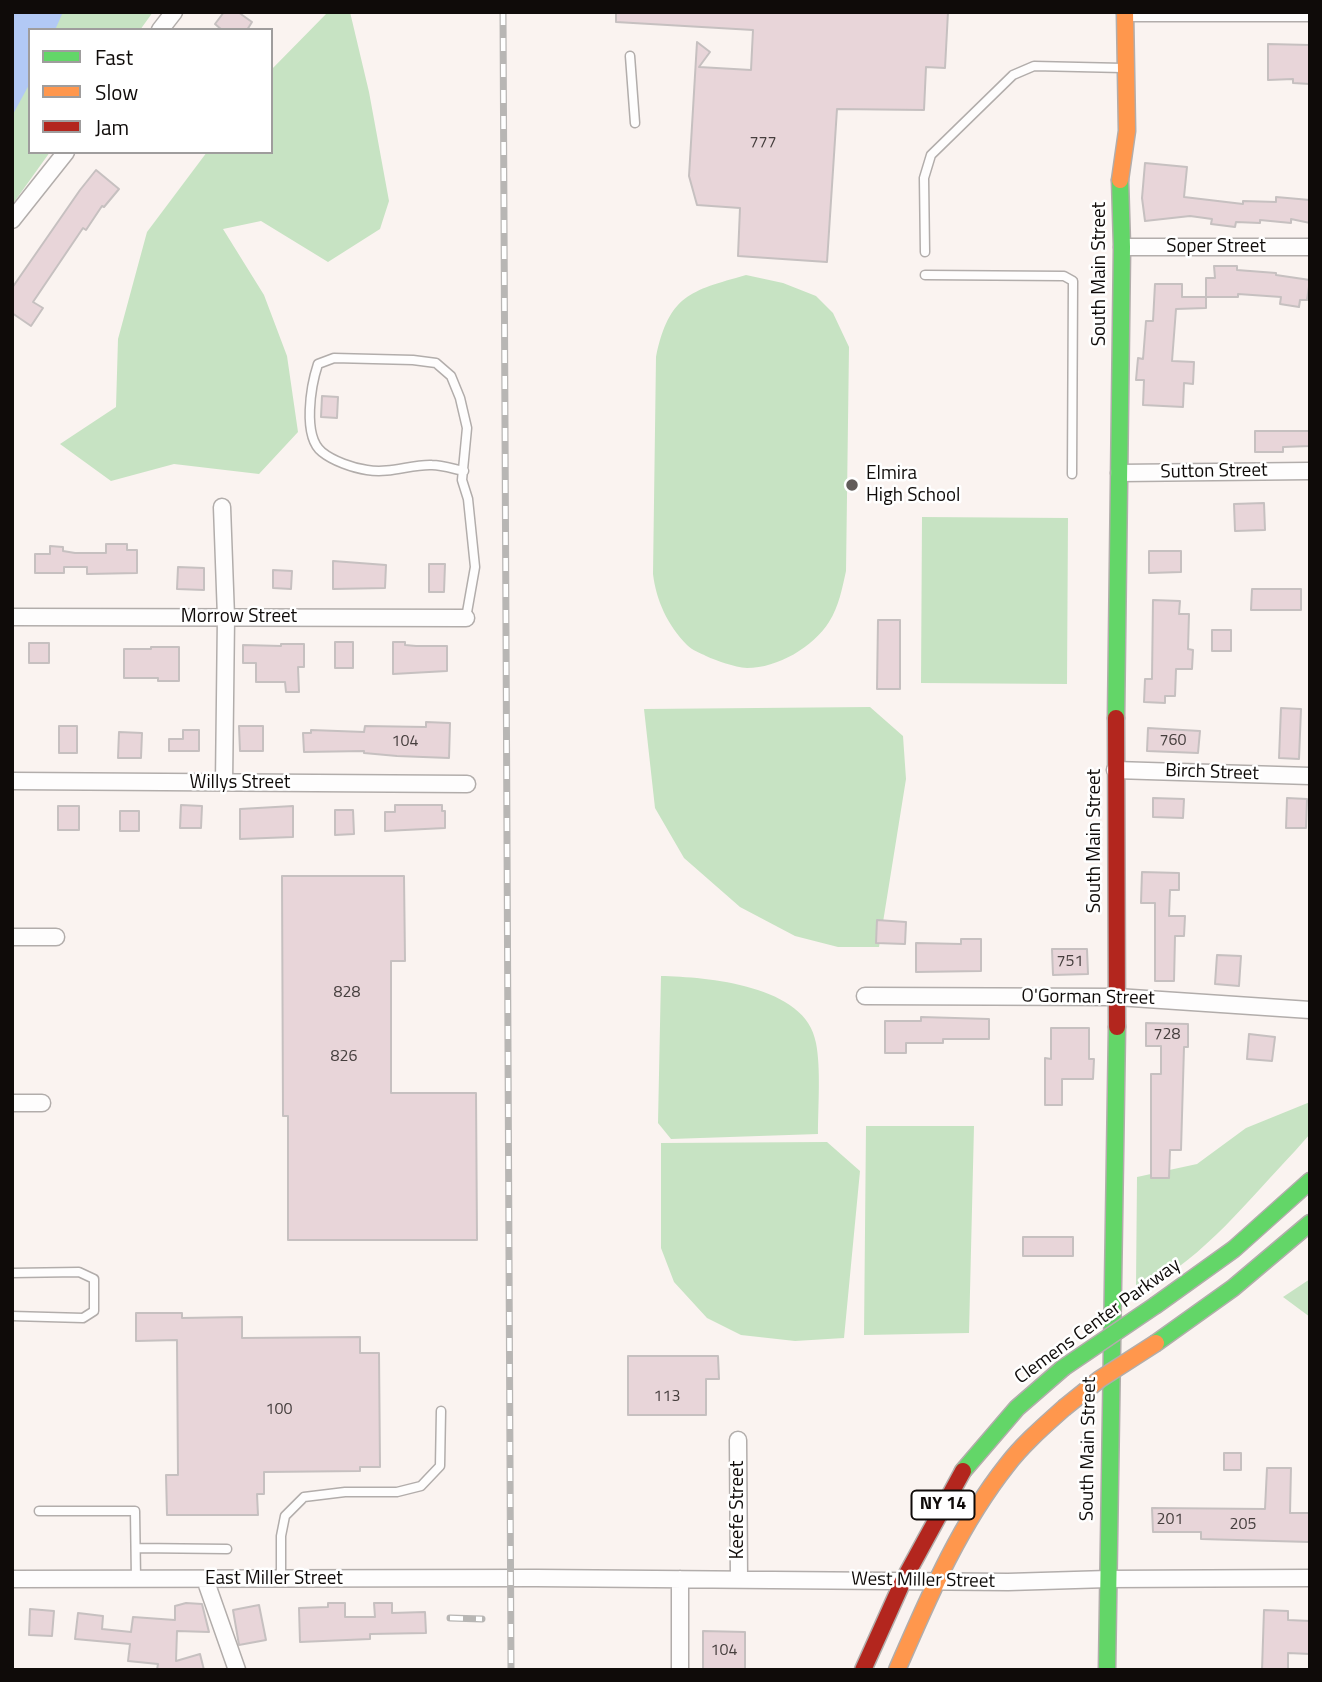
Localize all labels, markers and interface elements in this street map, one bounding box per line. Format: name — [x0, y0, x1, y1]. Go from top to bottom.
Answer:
legend — [28, 28, 273, 154]
text: Fast — [95, 41, 133, 73]
text: Slow — [95, 76, 138, 108]
text: Jam — [95, 111, 129, 143]
house number: 777 — [750, 133, 776, 153]
street label: South Main Street — [1089, 202, 1111, 346]
street label: Soper Street — [1166, 236, 1266, 258]
street label: Sutton Street — [1160, 460, 1268, 484]
place label: Elmira High School — [866, 463, 960, 507]
marker: Elmira High School — [844, 477, 860, 493]
street label: Morrow Street — [181, 606, 297, 628]
house number: 760 — [1160, 731, 1186, 751]
house number: 104 — [392, 732, 418, 752]
street label: Birch Street — [1165, 760, 1259, 786]
street label: South Main Street — [1084, 769, 1106, 913]
street label: Willys Street — [190, 772, 290, 794]
house number: 751 — [1057, 952, 1083, 972]
house number: 828 — [334, 983, 360, 1003]
street label: O'Gorman Street — [1021, 985, 1155, 1011]
house number: 728 — [1154, 1025, 1180, 1045]
house number: 826 — [331, 1047, 357, 1067]
street label: Clemens Center Parkway — [1011, 1254, 1185, 1390]
street label: South Main Street — [1076, 1377, 1102, 1521]
house number: 113 — [654, 1387, 680, 1407]
house number: 100 — [266, 1400, 292, 1420]
street label: Keefe Street — [727, 1461, 749, 1559]
road number: NY 14 — [912, 1490, 974, 1520]
house number: 201 — [1157, 1510, 1183, 1530]
house number: 205 — [1230, 1515, 1256, 1535]
street label: East Miller Street — [205, 1568, 343, 1590]
street label: West Miller Street — [851, 1568, 995, 1594]
house number: 104 — [711, 1641, 737, 1661]

